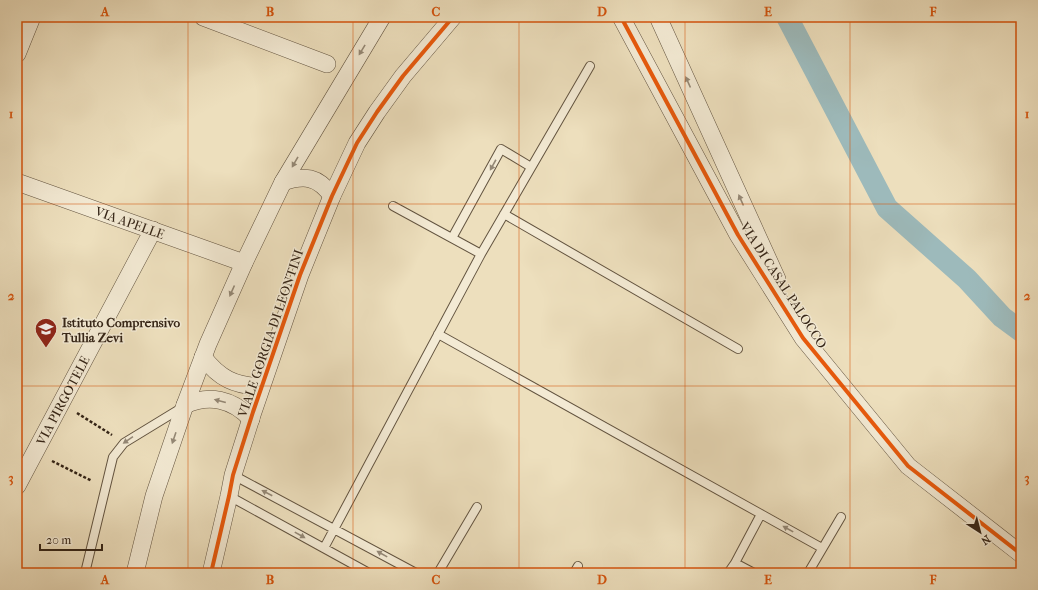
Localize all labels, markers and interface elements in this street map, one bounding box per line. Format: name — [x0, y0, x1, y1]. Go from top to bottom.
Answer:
text: A — [100, 4, 110, 19]
text: B — [266, 4, 275, 19]
text: C — [432, 4, 441, 19]
text: D — [597, 4, 607, 19]
text: E — [764, 4, 772, 19]
text: F — [929, 4, 937, 19]
one-way arrow — [358, 45, 366, 55]
one-way arrow — [684, 75, 690, 87]
text: 1 — [9, 106, 14, 121]
text: 1 — [1025, 106, 1030, 121]
one-way arrow — [291, 156, 298, 167]
one-way arrow — [489, 159, 496, 171]
one-way arrow — [738, 195, 744, 206]
street label: VIA APELLE — [92, 203, 167, 242]
street label: VIA DI CASAL PALOCCO — [737, 219, 830, 351]
street label: VIALE GORGIA DI LEONTINI — [234, 247, 306, 420]
one-way arrow — [228, 285, 234, 297]
text: 2 — [8, 288, 15, 303]
text: 2 — [1024, 288, 1031, 303]
place label: Istituto Comprensivo Tullia Zevi — [61, 315, 180, 345]
school or university icon: Istituto Comprensivo Tullia Zevi — [33, 316, 59, 349]
street label: VIA PIRGOTELE — [33, 353, 93, 449]
one-way arrow — [214, 398, 226, 404]
one-way arrow — [171, 432, 177, 444]
one-way arrow — [123, 436, 134, 444]
text: 3 — [8, 470, 14, 486]
text: 3 — [1024, 470, 1030, 486]
one-way arrow — [261, 490, 273, 496]
north arrow — [960, 512, 1000, 552]
scale bar — [40, 526, 102, 552]
one-way arrow — [782, 526, 794, 532]
one-way arrow — [294, 532, 306, 538]
text: N — [978, 532, 993, 548]
text: 20 m — [46, 533, 71, 547]
one-way arrow — [376, 551, 388, 558]
text: A — [100, 572, 110, 587]
text: B — [266, 572, 275, 587]
text: C — [432, 572, 441, 587]
text: D — [597, 572, 607, 587]
text: E — [764, 572, 772, 587]
text: F — [929, 572, 937, 587]

